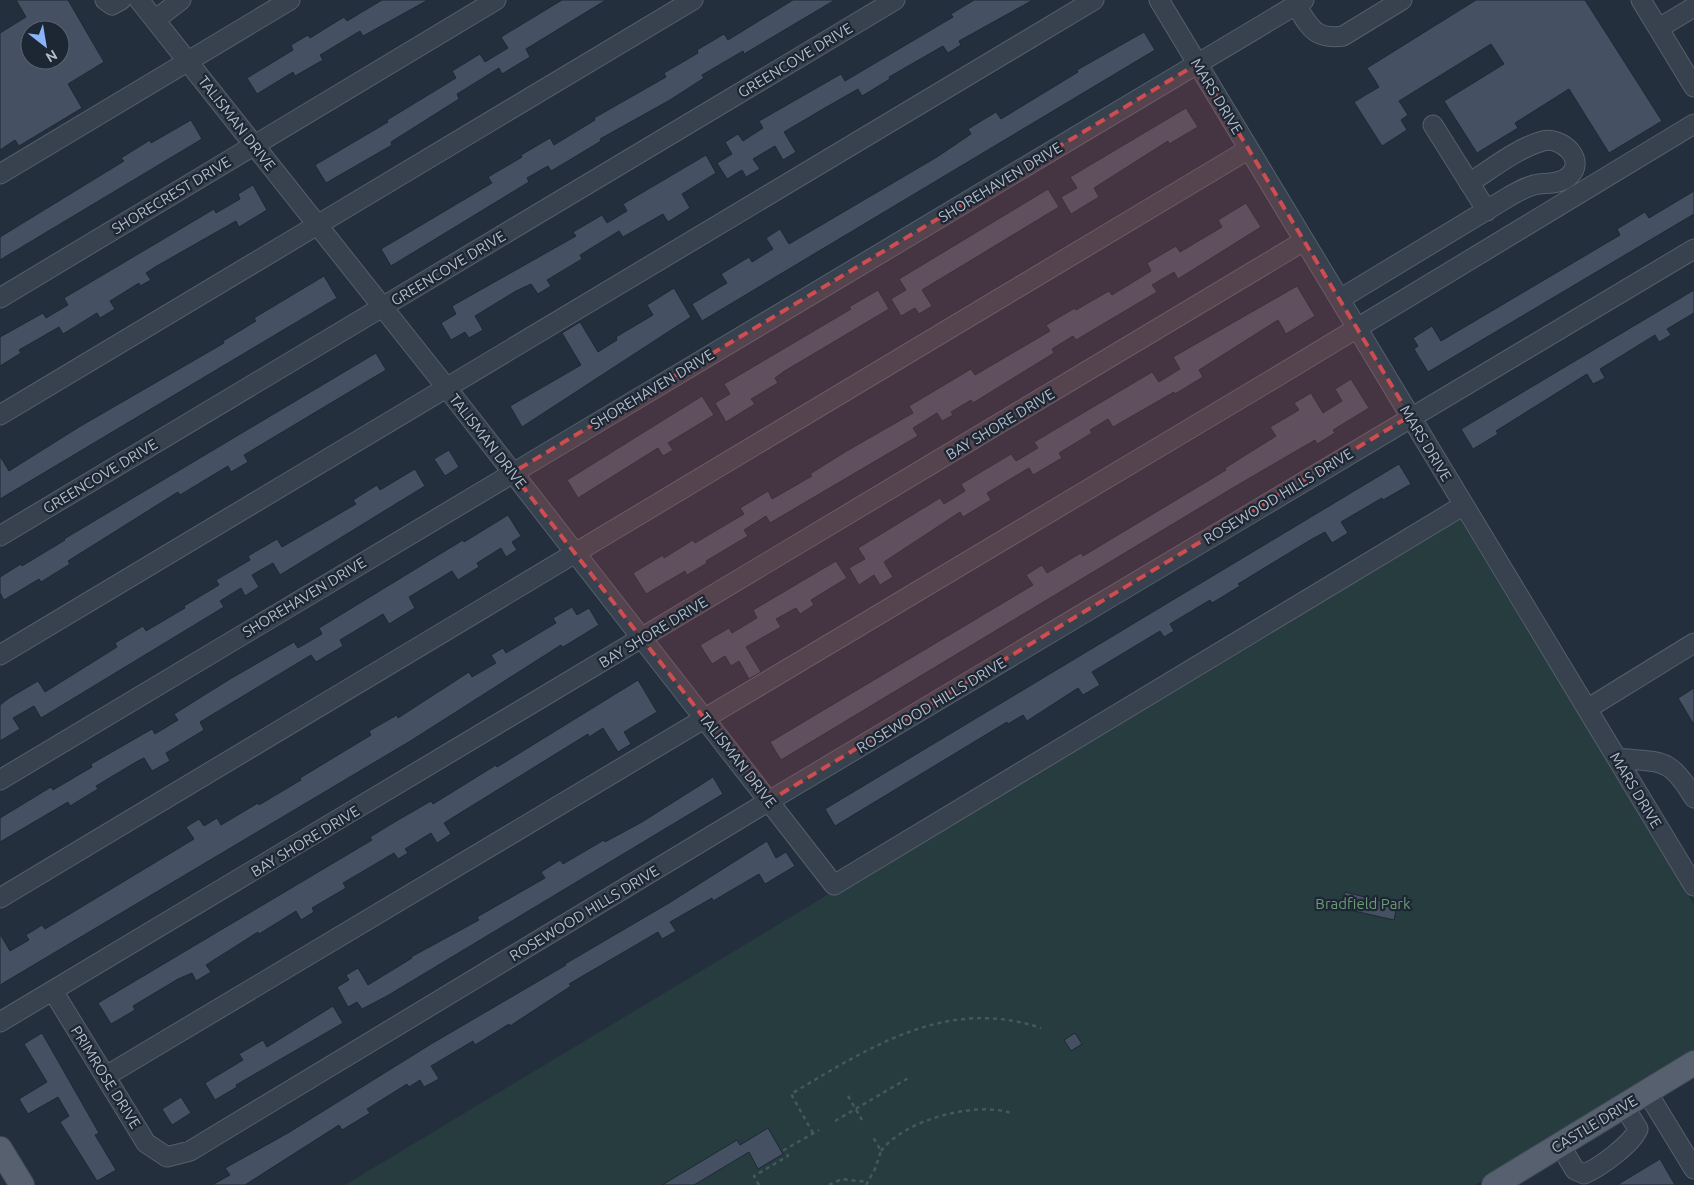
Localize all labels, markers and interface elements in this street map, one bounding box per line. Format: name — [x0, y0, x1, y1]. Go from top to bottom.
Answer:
street label: GREENCOVE DRIVE — [735, 19, 855, 101]
north arrow — [20, 20, 70, 70]
text: N — [43, 47, 60, 66]
street label: MARS DRIVE — [1188, 55, 1246, 137]
street label: TALISMAN DRIVE — [195, 72, 279, 174]
street label: SHOREHAVEN DRIVE — [935, 138, 1065, 226]
street label: SHORECREST DRIVE — [108, 153, 234, 237]
street label: GREENCOVE DRIVE — [388, 227, 508, 309]
street label: SHOREHAVEN DRIVE — [587, 345, 717, 433]
street label: BAY SHORE DRIVE — [943, 385, 1057, 463]
street label: TALISMAN DRIVE — [446, 390, 530, 492]
street label: MARS DRIVE — [1397, 402, 1455, 484]
street label: GREENCOVE DRIVE — [40, 435, 160, 517]
street label: ROSEWOOD HILLS DRIVE — [1200, 445, 1356, 547]
street label: SHOREHAVEN DRIVE — [239, 553, 369, 641]
street label: BAY SHORE DRIVE — [596, 593, 710, 671]
street label: ROSEWOOD HILLS DRIVE — [853, 654, 1009, 756]
street label: TALISMAN DRIVE — [696, 709, 780, 811]
street label: MARS DRIVE — [1607, 749, 1665, 831]
street label: BAY SHORE DRIVE — [248, 802, 362, 880]
street label: ROSEWOOD HILLS DRIVE — [506, 862, 662, 964]
park label: Bradfield Park — [1315, 895, 1411, 912]
street label: PRIMROSE DRIVE — [68, 1023, 144, 1131]
street label: CASTLE DRIVE — [1548, 1092, 1640, 1156]

